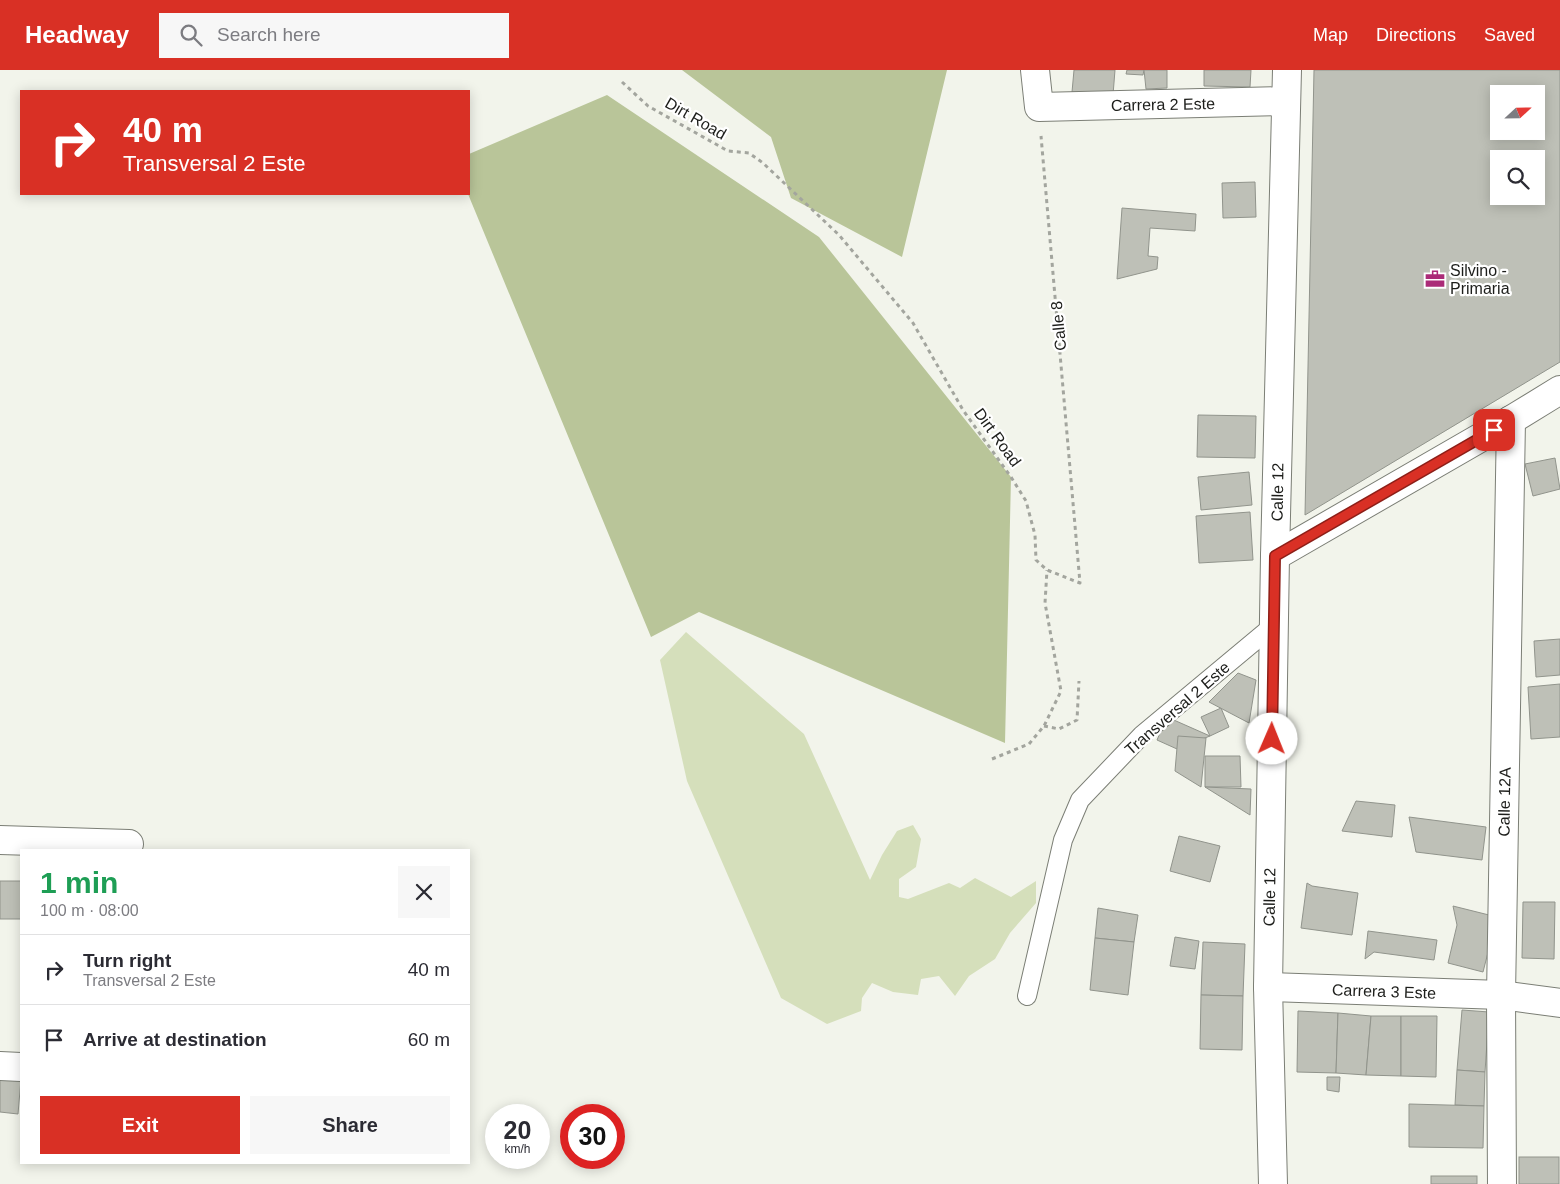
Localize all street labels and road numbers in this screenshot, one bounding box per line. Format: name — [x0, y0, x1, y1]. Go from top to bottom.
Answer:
street label: Dirt Road — [662, 94, 729, 143]
street label: Carrera 2 Este — [1111, 95, 1215, 114]
street label: Calle 8 — [1048, 300, 1069, 352]
street label: Dirt Road — [971, 405, 1024, 470]
street label: Calle 12 — [1268, 462, 1287, 522]
street label: Transversal 2 Este — [1122, 658, 1233, 758]
street label: Calle 12A — [1495, 767, 1514, 837]
street label: Calle 12 — [1260, 867, 1279, 927]
street label: Carrera 3 Este — [1332, 981, 1436, 1002]

